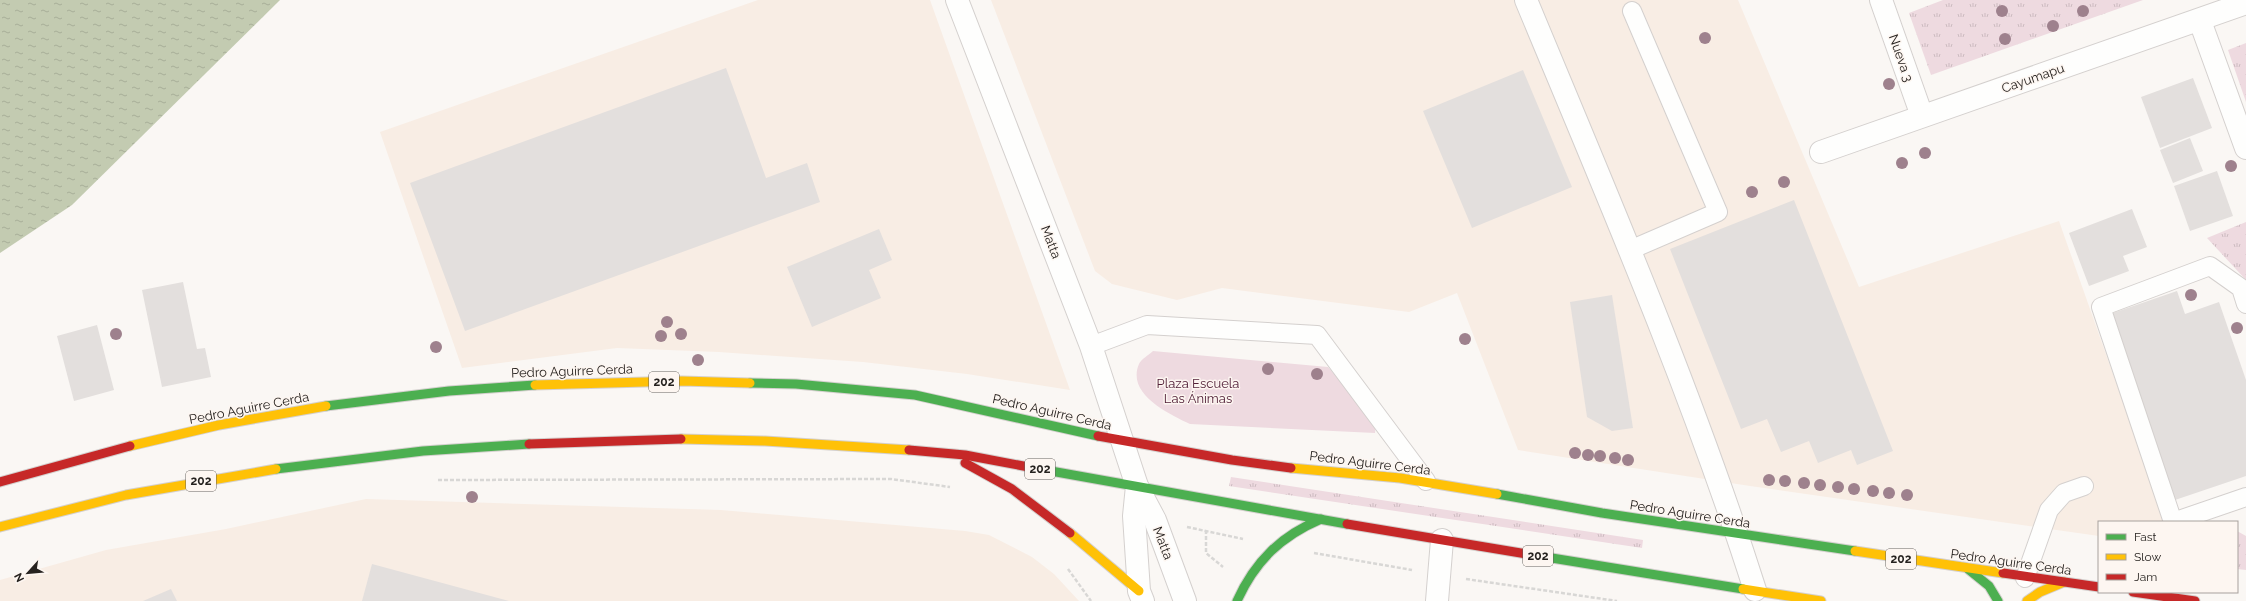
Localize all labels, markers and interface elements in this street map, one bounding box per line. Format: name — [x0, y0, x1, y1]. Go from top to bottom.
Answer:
street label: Nueva 3 — [1886, 32, 1916, 84]
street label: Cayumapu — [2000, 60, 2066, 96]
street label: Matta — [1038, 223, 1064, 261]
street label: Pedro Aguirre Cerda — [511, 361, 633, 381]
road number: 202 — [649, 372, 679, 392]
park label: Plaza Escuela Las Ánimas — [1157, 376, 1239, 406]
street label: Pedro Aguirre Cerda — [188, 389, 310, 427]
street label: Pedro Aguirre Cerda — [991, 391, 1113, 433]
street label: Pedro Aguirre Cerda — [1309, 448, 1431, 478]
road number: 202 — [1025, 459, 1055, 479]
road number: 202 — [186, 471, 216, 491]
street label: Pedro Aguirre Cerda — [1629, 497, 1751, 531]
legend — [2098, 521, 2238, 593]
street label: Matta — [1150, 524, 1176, 562]
text: Fast — [2134, 530, 2157, 544]
road number: 202 — [1523, 546, 1553, 566]
street label: Pedro Aguirre Cerda — [1950, 546, 2072, 578]
road number: 202 — [1886, 549, 1916, 569]
text: Slow — [2134, 550, 2161, 564]
north arrow — [8, 553, 48, 593]
text: Jam — [2134, 570, 2157, 584]
text: N — [12, 571, 27, 584]

